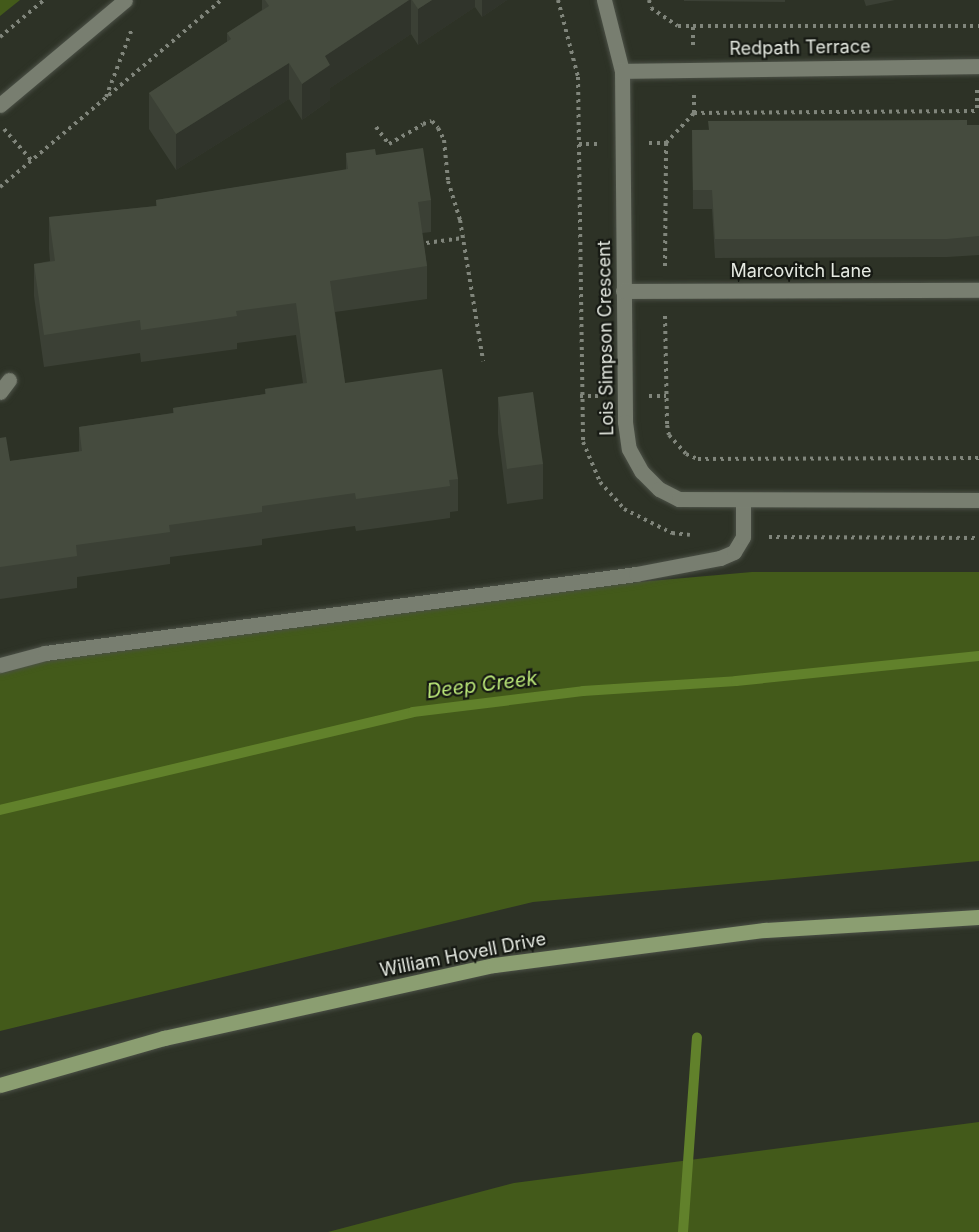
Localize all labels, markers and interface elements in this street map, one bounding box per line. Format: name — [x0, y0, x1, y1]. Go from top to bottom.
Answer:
street label: Redpath Terrace — [729, 36, 871, 60]
street label: Lois Simpson Crescent — [593, 240, 619, 436]
street label: Marcovitch Lane — [730, 260, 872, 282]
water label: Deep Creek — [425, 666, 539, 704]
street label: William Hovell Drive — [378, 928, 548, 982]

